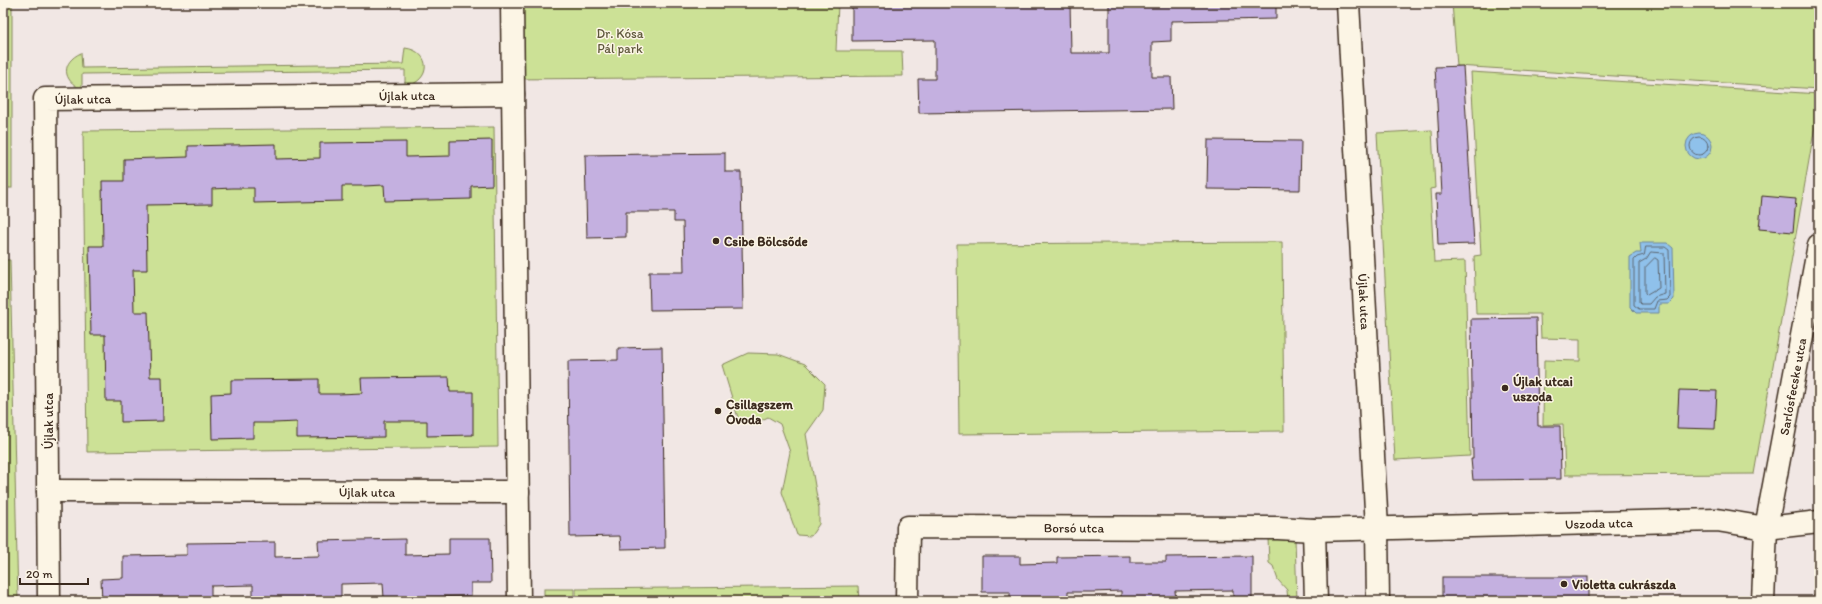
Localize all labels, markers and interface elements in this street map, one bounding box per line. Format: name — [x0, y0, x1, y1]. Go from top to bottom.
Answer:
park label: Dr. Kósa Pál park — [596, 26, 644, 56]
street label: Újlak utca — [379, 88, 436, 103]
street label: Újlak utca — [55, 91, 112, 107]
place label: Csibe Bölcsőde — [724, 234, 808, 249]
marker: Csibe Bölcsőde — [711, 236, 721, 246]
street label: Újlak utca — [1355, 273, 1373, 331]
street label: Sarlósfecske utca — [1777, 336, 1810, 437]
place label: Újlak utcai uszoda — [1512, 373, 1573, 404]
marker: Újlak utcai uszoda — [1500, 383, 1510, 393]
street label: Újlak utca — [41, 392, 56, 449]
place label: Csillagszem Óvoda — [726, 397, 793, 427]
marker: Csillagszem Óvoda — [713, 406, 723, 416]
street label: Újlak utca — [339, 485, 396, 500]
street label: Uszoda utca — [1565, 515, 1633, 532]
street label: Borsó utca — [1044, 520, 1105, 536]
scale bar — [20, 560, 88, 586]
text: 20 m — [26, 567, 53, 581]
place label: Violetta cukrászda — [1572, 577, 1676, 592]
marker: Violetta cukrászda — [1559, 579, 1569, 589]

